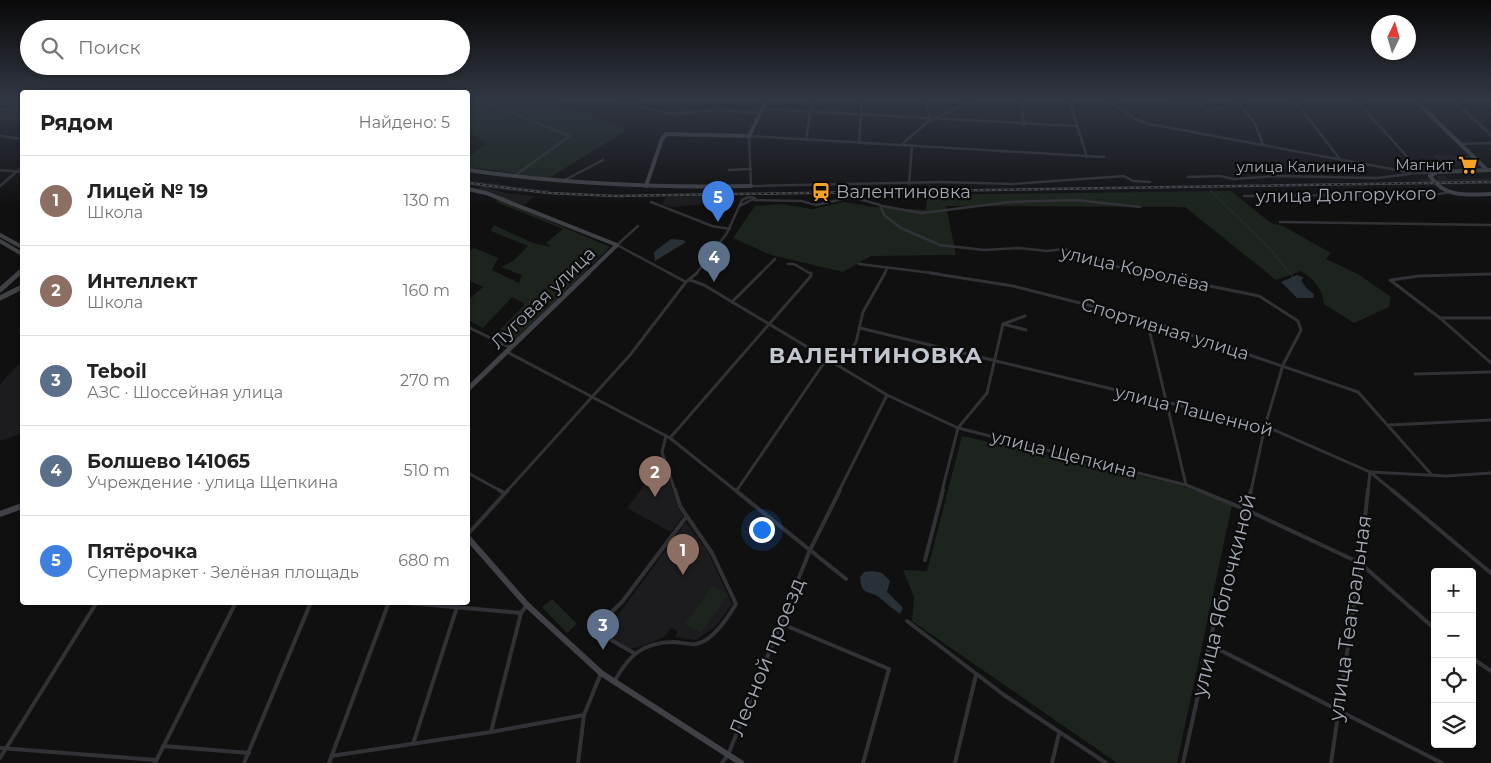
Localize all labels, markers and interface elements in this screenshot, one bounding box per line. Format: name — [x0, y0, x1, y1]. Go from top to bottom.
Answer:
north arrow — [1371, 15, 1416, 60]
search box — [20, 20, 470, 75]
icon: search — [38, 34, 66, 62]
text: Поиск — [78, 36, 141, 59]
text: Рядом — [40, 110, 113, 135]
text: Найдено: 5 — [359, 113, 450, 132]
supermarket icon: Магнит — [1457, 154, 1479, 176]
place label: Магнит — [1395, 155, 1454, 174]
street label: улица Калинина — [1236, 157, 1365, 176]
text: Лицей № 19 — [87, 180, 208, 203]
pin: 5 — [702, 181, 734, 222]
station icon: Валентиновка — [810, 181, 832, 203]
place label: Валентиновка — [836, 181, 971, 203]
street label: улица Долгорукого — [1255, 182, 1436, 208]
text: 1 — [53, 191, 59, 210]
text: 130 m — [403, 191, 450, 210]
text: Школа — [87, 203, 143, 222]
pin: 4 — [698, 241, 730, 282]
street label: улица Королёва — [1057, 241, 1212, 297]
street label: Луговая улица — [486, 243, 600, 353]
text: Интеллект — [87, 270, 197, 293]
text: 2 — [51, 281, 61, 300]
text: 160 m — [403, 281, 450, 300]
text: Школа — [87, 293, 143, 312]
street label: Спортивная улица — [1078, 293, 1252, 365]
district label: ВАЛЕНТИНОВКА — [769, 342, 983, 369]
text: Teboil — [87, 360, 147, 383]
text: 3 — [51, 371, 61, 390]
text: 270 m — [400, 371, 450, 390]
street label: улица Пашенной — [1112, 380, 1275, 441]
text: АЗС · Шоссейная улица — [87, 383, 283, 402]
street label: улица Щепкина — [988, 425, 1139, 483]
text: Болшево 141065 — [87, 450, 250, 473]
pin: 2 — [639, 456, 671, 497]
text: 4 — [50, 461, 62, 480]
text: 510 m — [403, 461, 450, 480]
text: Учреждение · улица Щепкина — [87, 473, 338, 492]
street label: улица Яблочкиной — [1186, 491, 1261, 700]
street label: улица Театральная — [1323, 513, 1376, 724]
your location — [749, 517, 775, 543]
pin: 1 — [667, 534, 699, 575]
text: Пятёрочка — [87, 540, 197, 563]
text: 5 — [51, 551, 61, 570]
text: 680 m — [398, 551, 450, 570]
text: Супермаркет · Зелёная площадь — [87, 563, 359, 582]
map controls — [1431, 568, 1476, 748]
button: + — [1431, 568, 1476, 613]
street label: Лесной проезд — [723, 574, 810, 740]
pin: 3 — [587, 609, 619, 650]
button: − — [1431, 613, 1476, 658]
button: locate — [1431, 658, 1476, 703]
button: layers — [1431, 703, 1476, 748]

